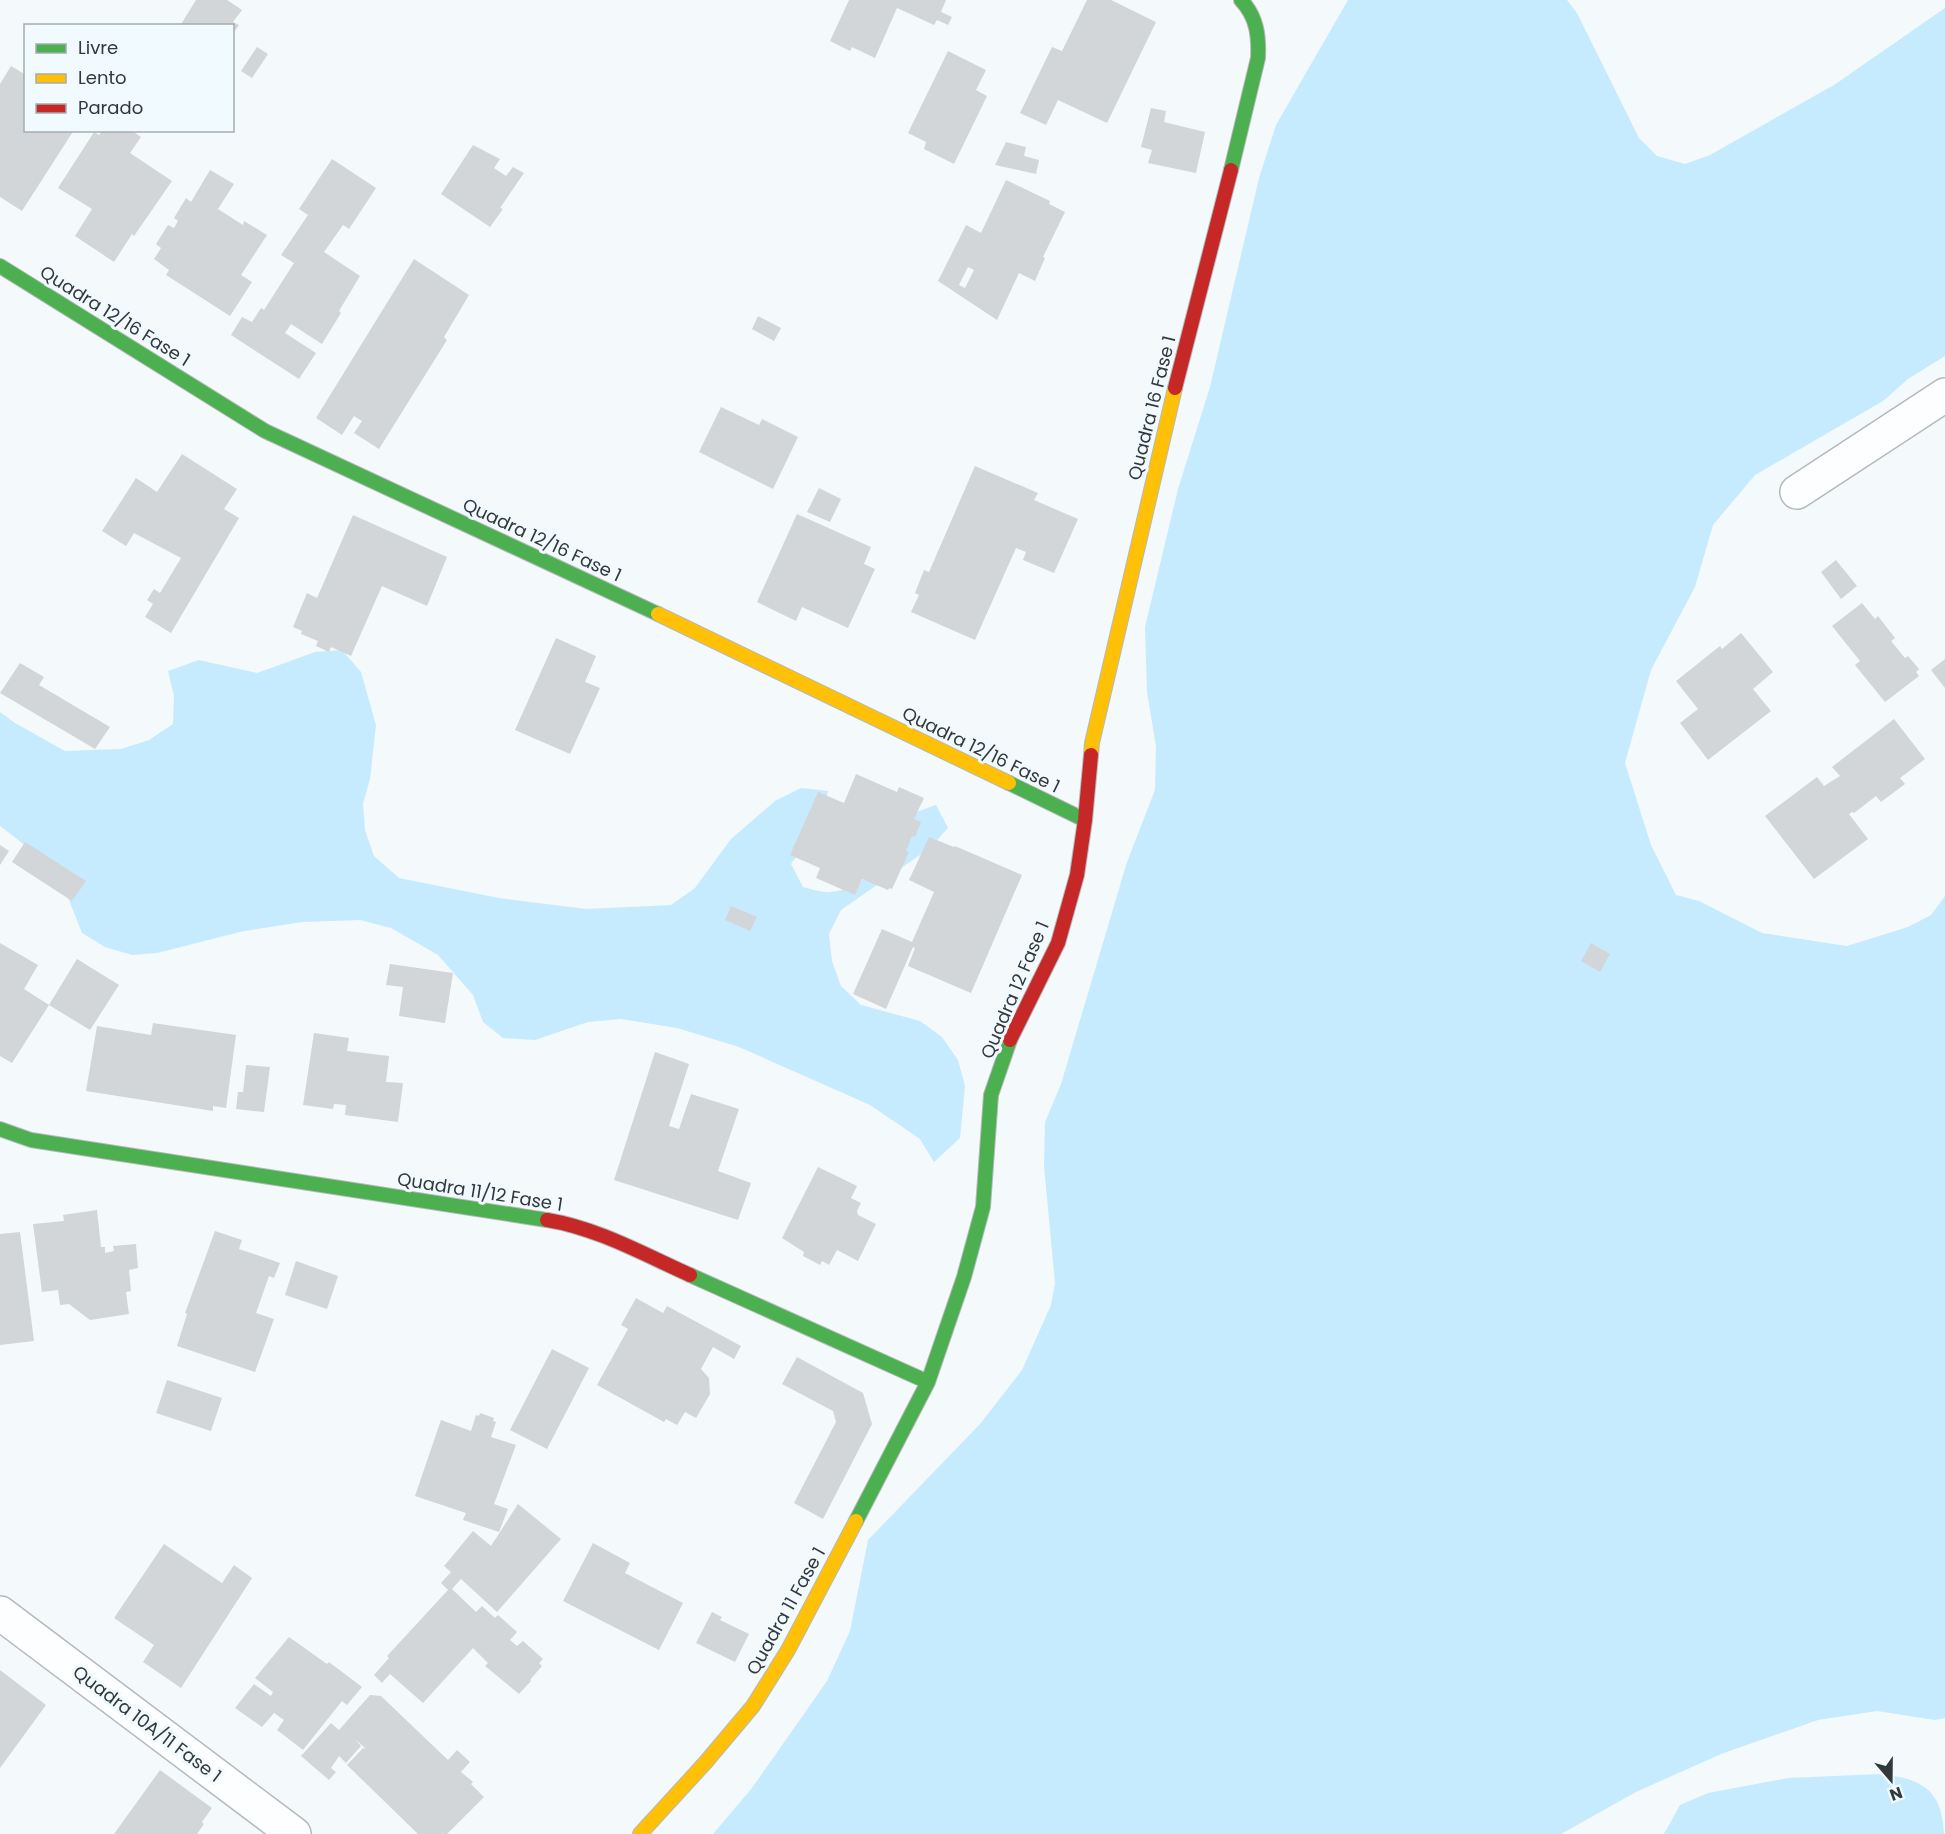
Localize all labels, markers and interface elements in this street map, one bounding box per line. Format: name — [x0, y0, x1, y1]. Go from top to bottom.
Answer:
legend — [24, 24, 234, 132]
text: Livre — [78, 35, 118, 60]
text: Lento — [78, 65, 127, 90]
text: Parado — [78, 95, 143, 120]
street label: Quadra 12/16 Fase 1 — [35, 259, 195, 372]
street label: Quadra 16 Fase 1 — [1121, 333, 1182, 483]
street label: Quadra 12/16 Fase 1 — [459, 492, 626, 587]
street label: Quadra 12/16 Fase 1 — [898, 700, 1064, 799]
street label: Quadra 12 Fase 1 — [974, 917, 1055, 1062]
street label: Quadra 11/12 Fase 1 — [396, 1166, 565, 1217]
street label: Quadra 11 Fase 1 — [740, 1542, 831, 1679]
street label: Quadra 10A/11 Fase 1 — [68, 1659, 227, 1788]
north arrow — [1861, 1750, 1921, 1810]
text: N — [1886, 1781, 1906, 1806]

